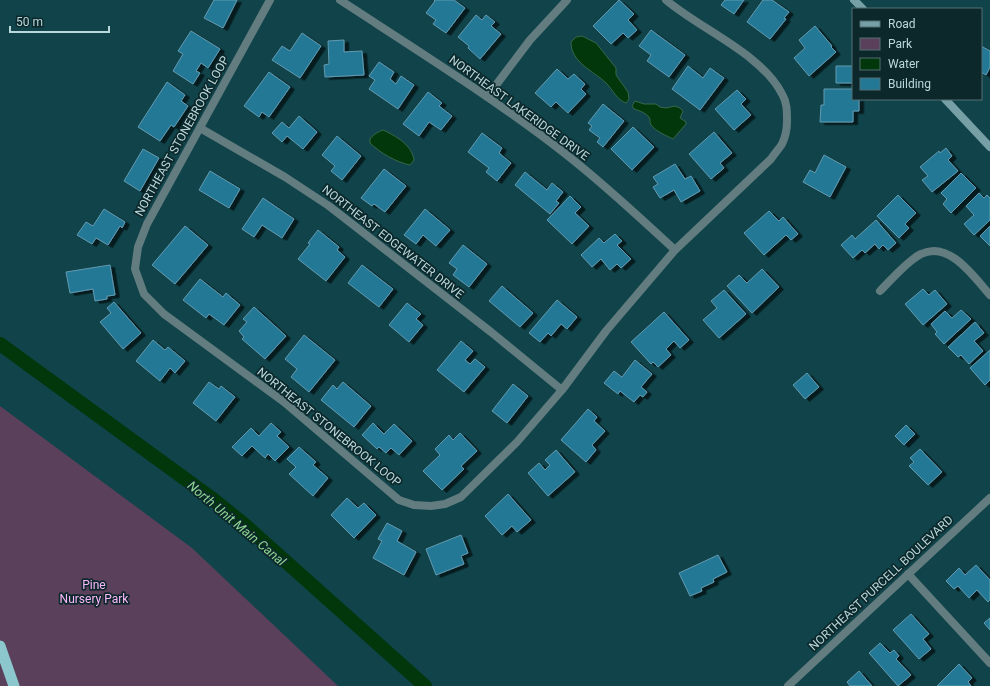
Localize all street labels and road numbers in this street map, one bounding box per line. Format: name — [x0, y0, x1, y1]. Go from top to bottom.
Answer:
street label: NORTHEAST STONEBROOK LOOP — [132, 53, 232, 219]
street label: NORTHEAST LAKERIDGE DRIVE — [446, 53, 592, 164]
street label: NORTHEAST EDGEWATER DRIVE — [319, 182, 467, 302]
street label: NORTHEAST STONEBROOK LOOP — [254, 365, 404, 490]
street label: NORTHEAST PURCELL BOULEVARD — [806, 512, 956, 653]

